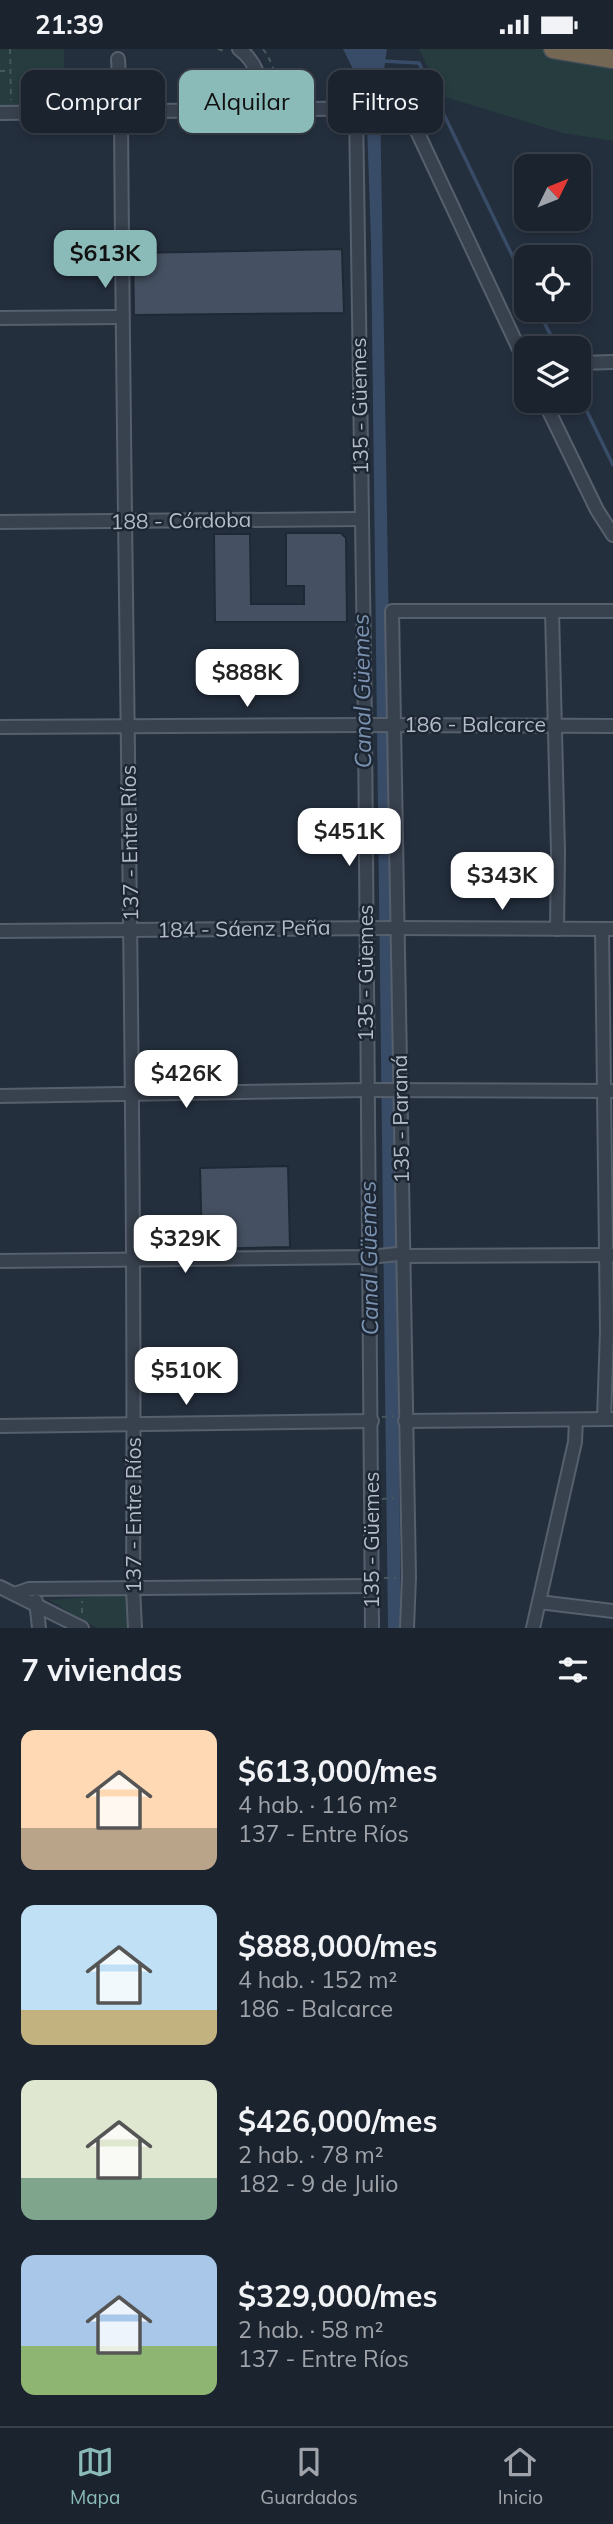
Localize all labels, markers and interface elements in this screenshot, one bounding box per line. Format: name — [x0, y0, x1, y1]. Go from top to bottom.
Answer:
text: 21:39 — [35, 8, 104, 41]
chip: Comprar — [21, 70, 165, 133]
chip: Alquilar — [179, 70, 314, 133]
chip: Filtros — [328, 70, 443, 133]
north arrow — [514, 154, 592, 231]
map controls — [514, 154, 591, 413]
pin: $613K — [56, 231, 154, 290]
text: $613K — [70, 238, 140, 267]
button: locate — [514, 245, 591, 322]
button: layers — [514, 336, 591, 413]
street label: 135 - Güemes — [345, 337, 373, 475]
street label: 188 - Córdoba — [110, 506, 252, 534]
water label: Canal Güemes — [346, 613, 377, 769]
pin: $888K — [198, 649, 296, 709]
text: $888K — [212, 657, 282, 686]
street label: 186 - Balcarce — [404, 711, 546, 737]
street label: 137 - Entre Ríos — [115, 765, 143, 921]
pin: $451K — [300, 809, 398, 868]
text: $451K — [314, 816, 384, 845]
pin: $343K — [453, 853, 551, 912]
text: $343K — [467, 860, 537, 889]
street label: 135 - Güemes — [352, 905, 378, 1041]
street label: 184 - Sáenz Peña — [157, 913, 331, 943]
pin: $426K — [137, 1051, 235, 1110]
street label: 135 - Paraná — [386, 1055, 414, 1184]
text: $426K — [151, 1058, 221, 1087]
water label: Canal Güemes — [353, 1180, 384, 1336]
pin: $329K — [136, 1215, 234, 1275]
text: $329K — [150, 1223, 220, 1252]
pin: $510K — [137, 1347, 235, 1407]
text: $510K — [151, 1355, 221, 1384]
street label: 137 - Entre Ríos — [120, 1437, 146, 1593]
street label: 135 - Güemes — [358, 1472, 384, 1608]
text: 7 viviendas — [21, 1651, 182, 1689]
icon: filters — [554, 1651, 592, 1689]
text: $613,000/mes — [238, 1752, 438, 1790]
icon: home — [77, 1758, 161, 1842]
text: 4 hab. · 116 m² — [238, 1790, 397, 1819]
text: 137 - Entre Ríos — [238, 1819, 409, 1848]
text: $888,000/mes — [238, 1927, 438, 1965]
icon: home — [77, 1933, 161, 2017]
text: 4 hab. · 152 m² — [238, 1965, 397, 1994]
text: 186 - Balcarce — [238, 1994, 393, 2023]
text: $426,000/mes — [238, 2102, 438, 2140]
icon: home — [77, 2108, 161, 2192]
text: 2 hab. · 78 m² — [238, 2140, 383, 2169]
text: 182 - 9 de Julio — [238, 2169, 398, 2198]
text: $329,000/mes — [238, 2277, 438, 2315]
icon: home — [77, 2283, 161, 2367]
text: 2 hab. · 58 m² — [238, 2315, 383, 2344]
text: 137 - Entre Ríos — [238, 2344, 409, 2373]
tab: Mapa — [70, 2443, 120, 2509]
tab: Guardados — [260, 2443, 358, 2509]
tab: Inicio — [498, 2443, 543, 2509]

